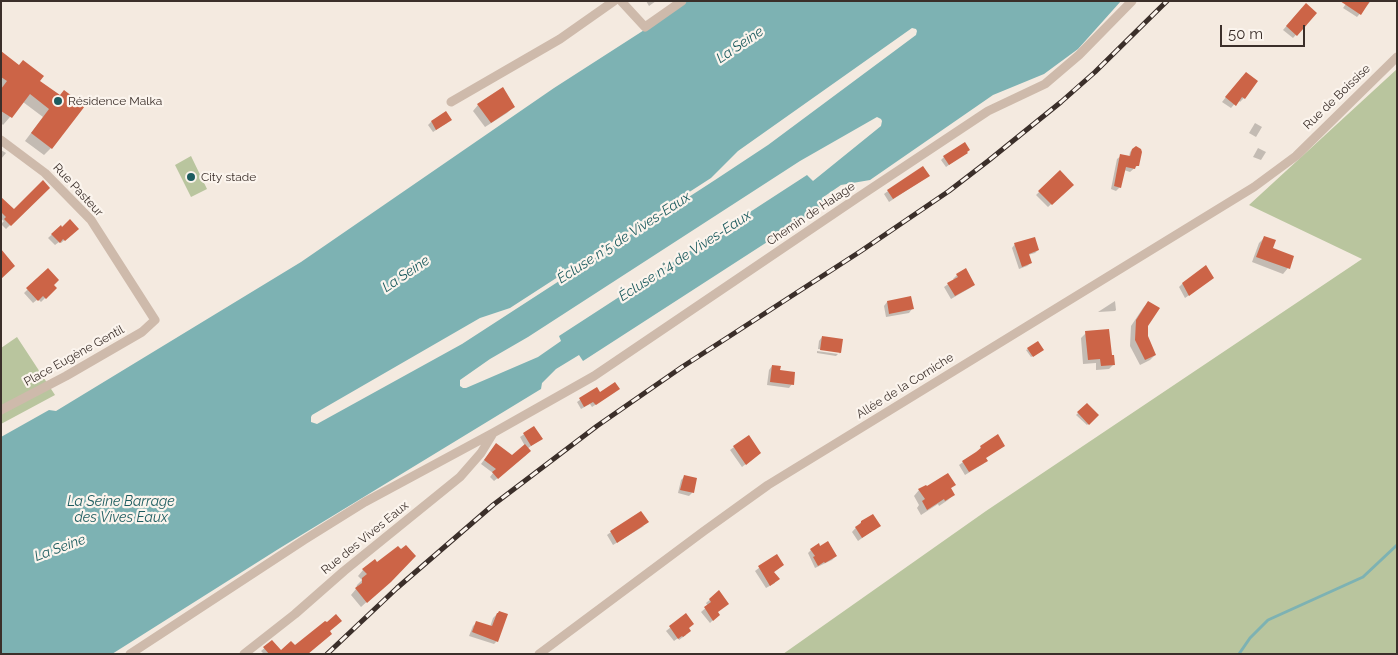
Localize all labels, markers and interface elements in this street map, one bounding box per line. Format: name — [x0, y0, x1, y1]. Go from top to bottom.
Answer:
scale bar — [1223, 15, 1308, 47]
water label: La Seine — [713, 23, 767, 67]
text: 50 m — [1228, 25, 1263, 43]
street label: Rue de Boissise — [1301, 61, 1373, 133]
place label: Résidence Malka — [68, 94, 162, 108]
marker: Résidence Malka — [52, 95, 64, 107]
street label: Rue Pasteur — [50, 161, 106, 219]
place label: City stade — [201, 170, 256, 184]
marker: City stade — [185, 171, 197, 183]
street label: Chemin de Halage — [764, 179, 858, 249]
water label: Écluse n°5 de Vives-Eaux — [554, 189, 694, 287]
water label: Écluse n°4 de Vives-Eaux — [616, 207, 754, 305]
water label: La Seine — [379, 252, 433, 296]
street label: Place Eugène Gentil — [21, 322, 127, 390]
street label: Allée de la Corniche — [854, 350, 956, 422]
water label: La Seine Barrage des Vives Eaux — [67, 494, 175, 526]
street label: Rue des Vives Eaux — [318, 498, 412, 578]
water label: La Seine — [32, 531, 88, 565]

